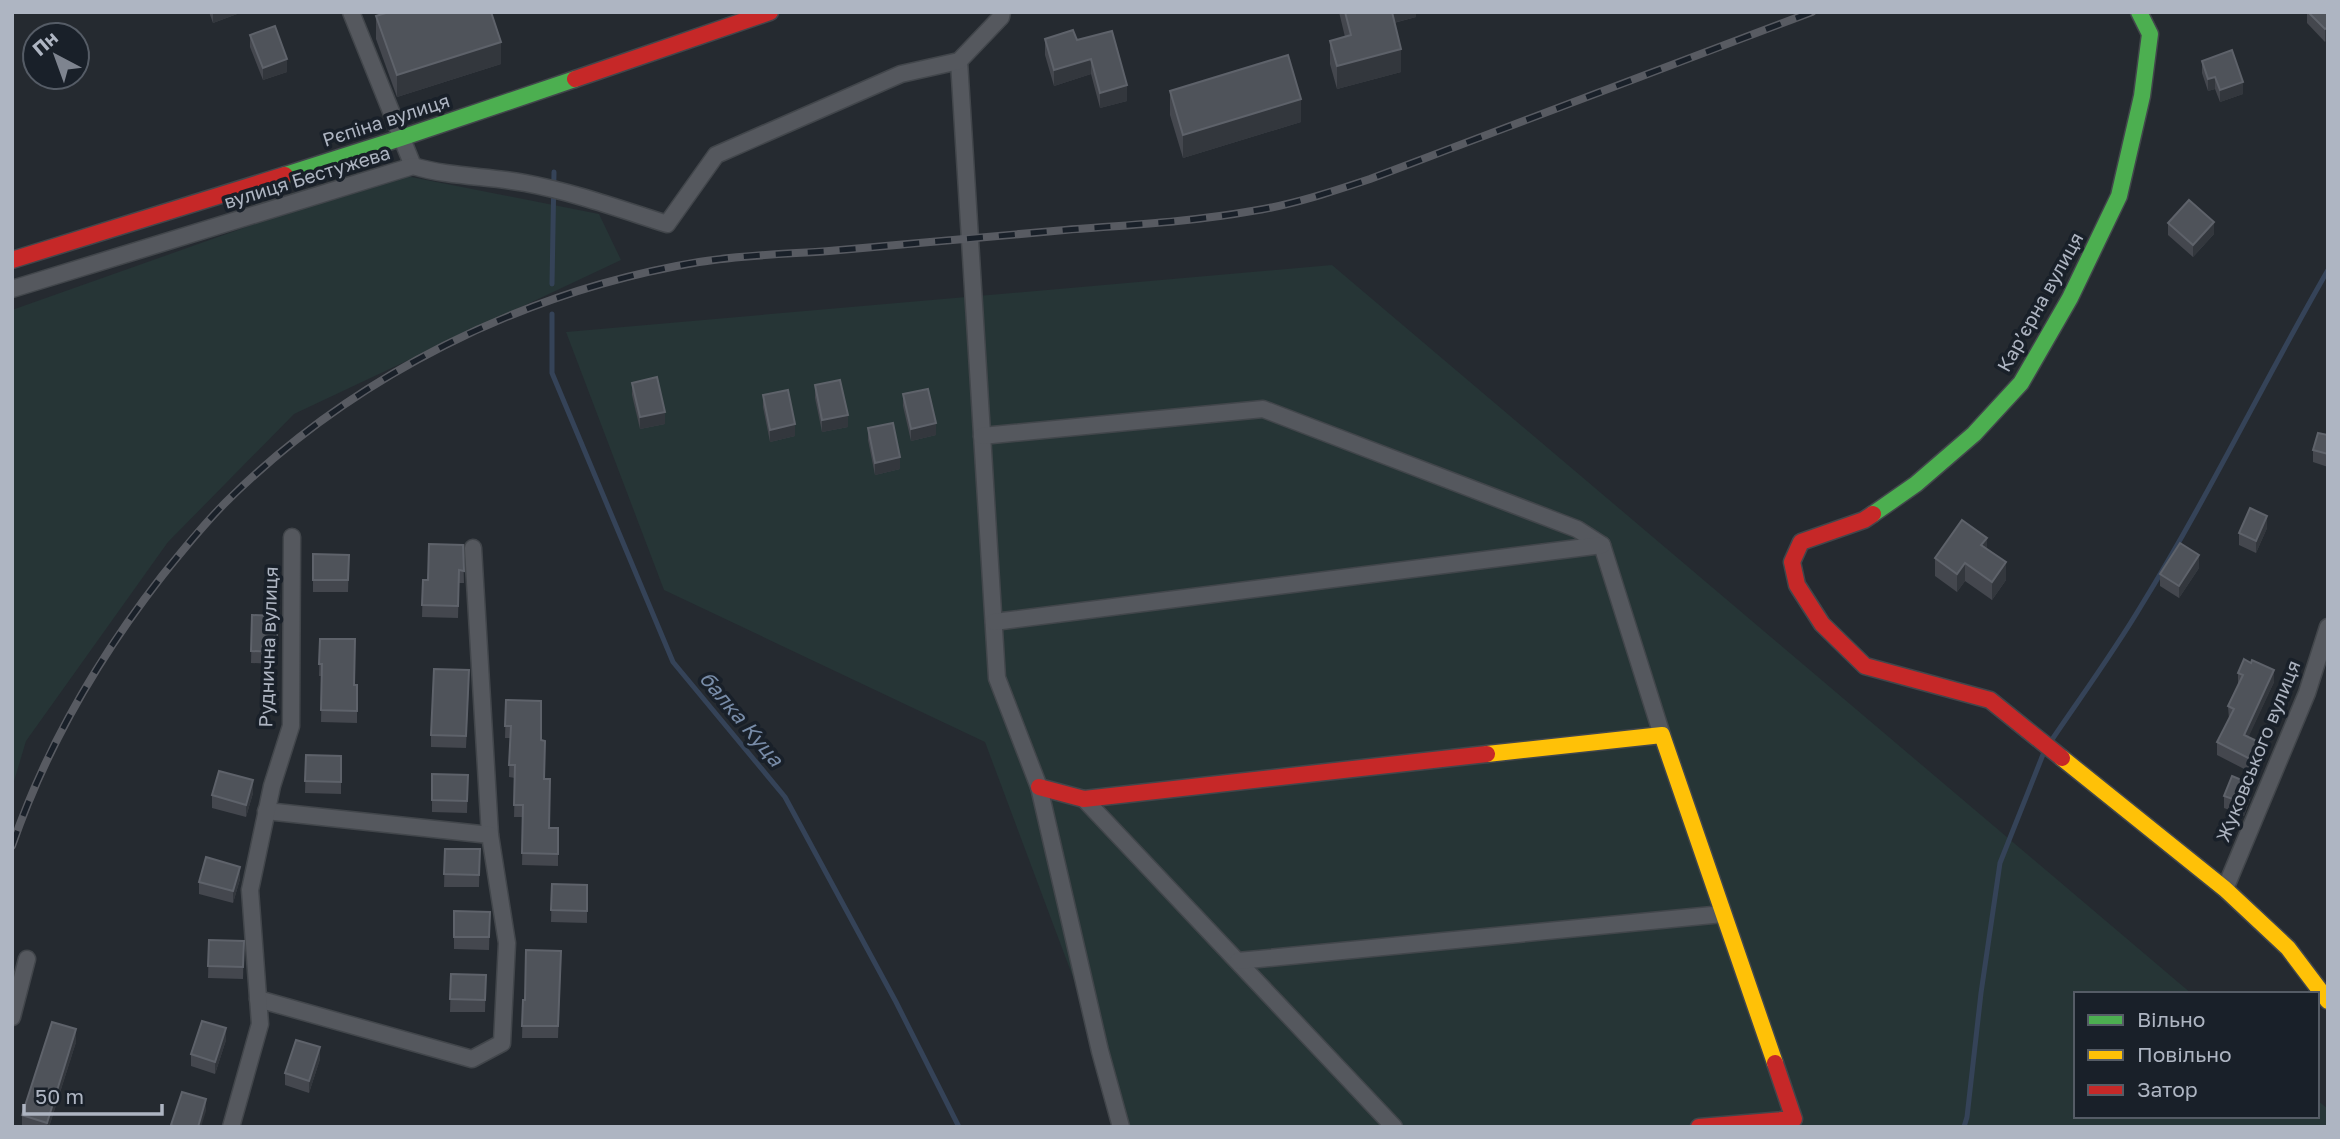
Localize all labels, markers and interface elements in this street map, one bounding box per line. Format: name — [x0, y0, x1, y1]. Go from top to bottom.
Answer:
north arrow — [21, 21, 91, 91]
text: Пн — [27, 26, 62, 60]
street label: Рєпіна вулиця — [319, 88, 452, 151]
street label: вулиця Бестужева — [221, 140, 393, 213]
street label: Карʼєрна вулиця — [1992, 228, 2087, 376]
street label: Руднична вулиця — [253, 566, 282, 728]
street label: Жуковського вулиця — [2211, 657, 2305, 845]
water label: балка Куца — [694, 665, 790, 772]
legend — [2074, 992, 2319, 1118]
text: Вільно — [2137, 1006, 2205, 1032]
text: Повільно — [2137, 1041, 2232, 1067]
scale bar — [24, 1072, 163, 1116]
text: Затор — [2137, 1076, 2198, 1102]
text: 50 m — [35, 1083, 84, 1109]

